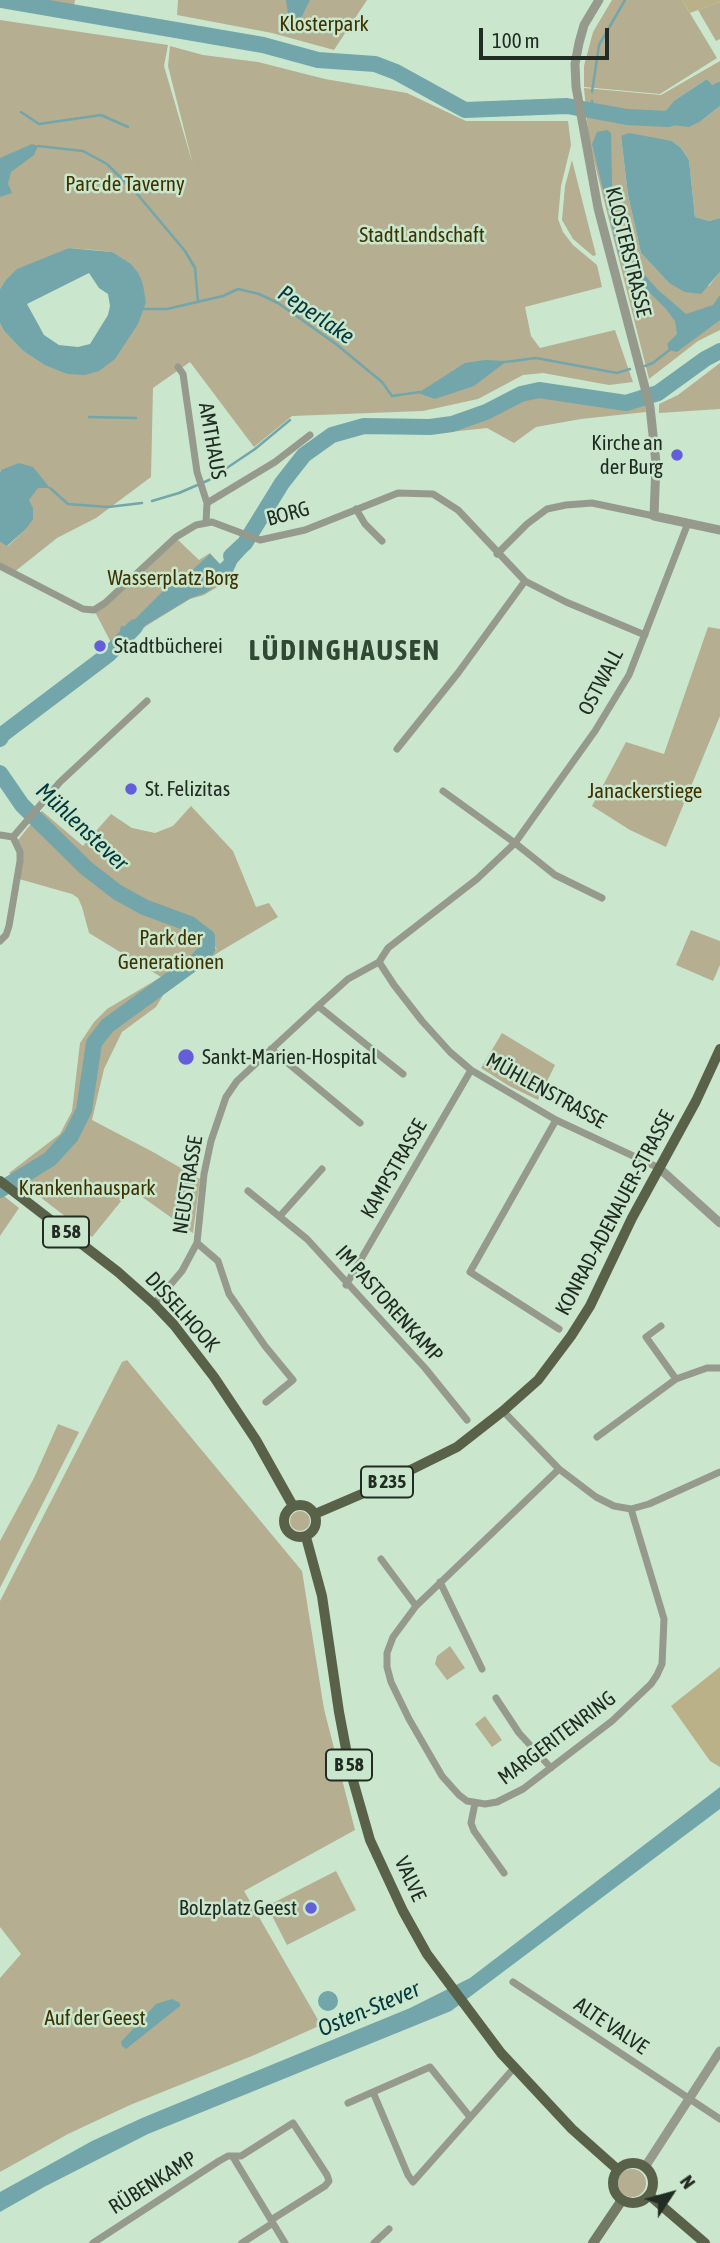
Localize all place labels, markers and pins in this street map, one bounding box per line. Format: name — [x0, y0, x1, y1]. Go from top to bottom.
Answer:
place label: Kirche an der Burg — [591, 430, 663, 480]
marker: Kirche an der Burg — [669, 447, 685, 463]
place label: Stadtbücherei — [114, 633, 223, 659]
marker: Stadtbücherei — [92, 638, 108, 654]
place label: St. Felizitas — [145, 776, 230, 802]
marker: St. Felizitas — [123, 781, 139, 797]
place label: Sankt-Marien-Hospital — [202, 1044, 377, 1070]
marker: Sankt-Marien-Hospital — [176, 1047, 196, 1067]
place label: Bolzplatz Geest — [179, 1895, 297, 1921]
marker: Bolzplatz Geest — [303, 1900, 319, 1916]

